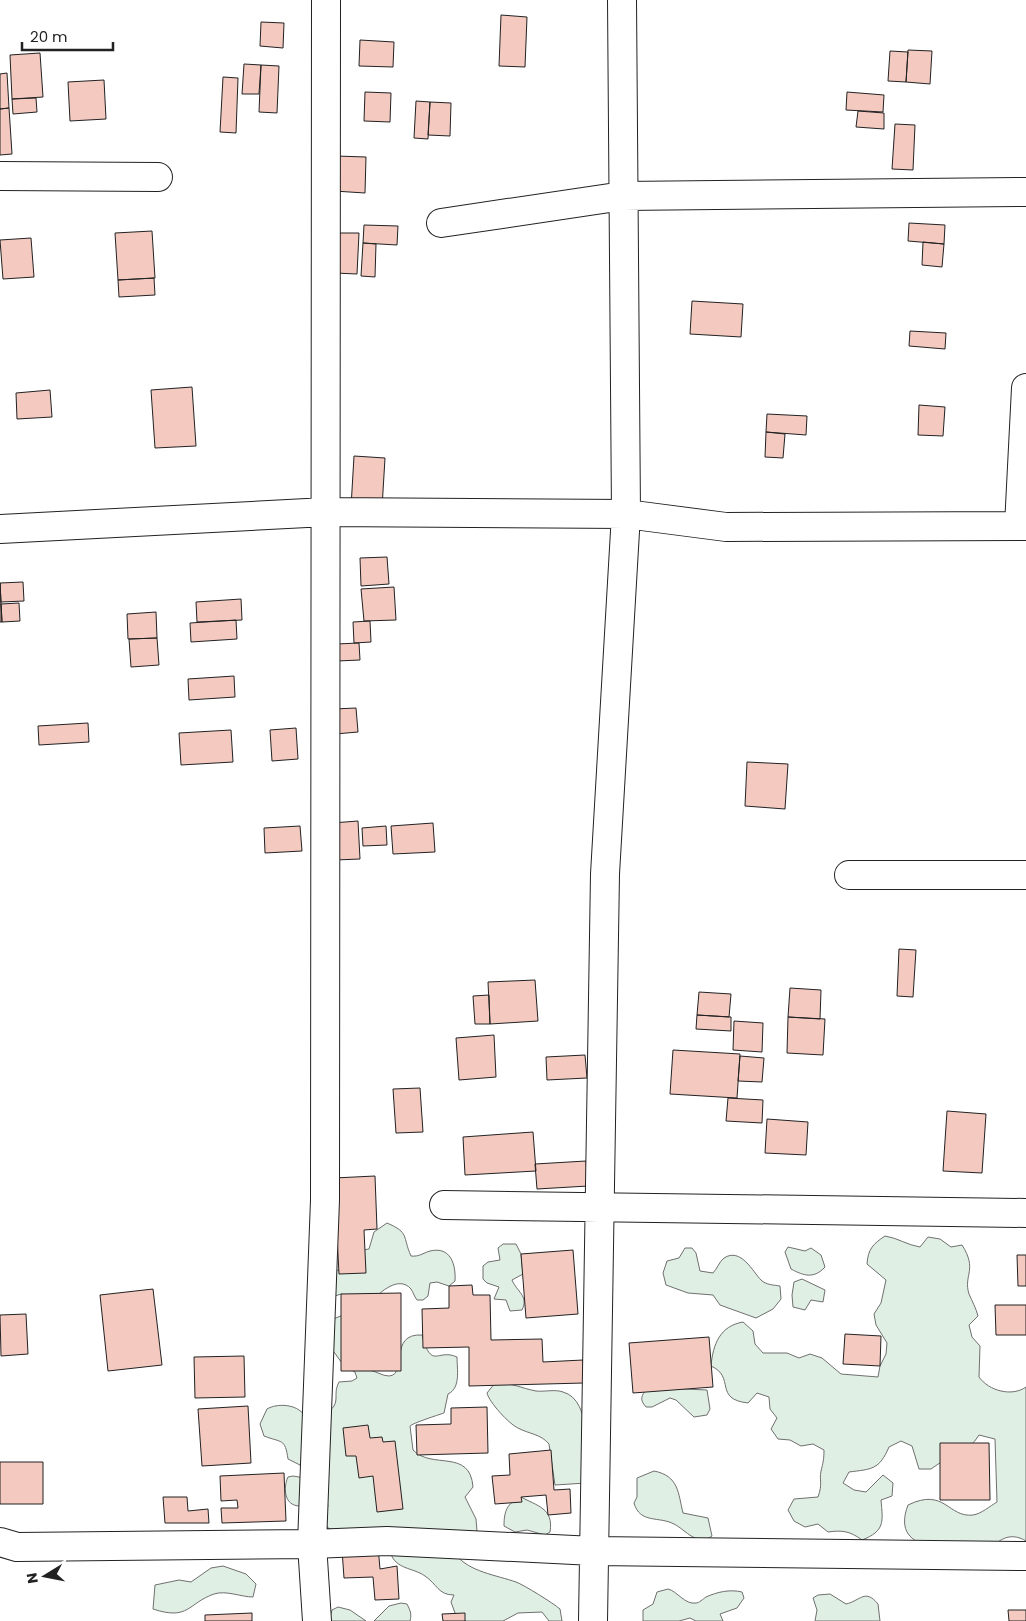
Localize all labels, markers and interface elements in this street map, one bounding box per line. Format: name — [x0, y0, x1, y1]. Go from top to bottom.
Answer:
scale bar — [22, 20, 114, 52]
text: 20 m — [30, 26, 68, 47]
north arrow — [20, 1551, 70, 1601]
text: N — [21, 1571, 43, 1585]

